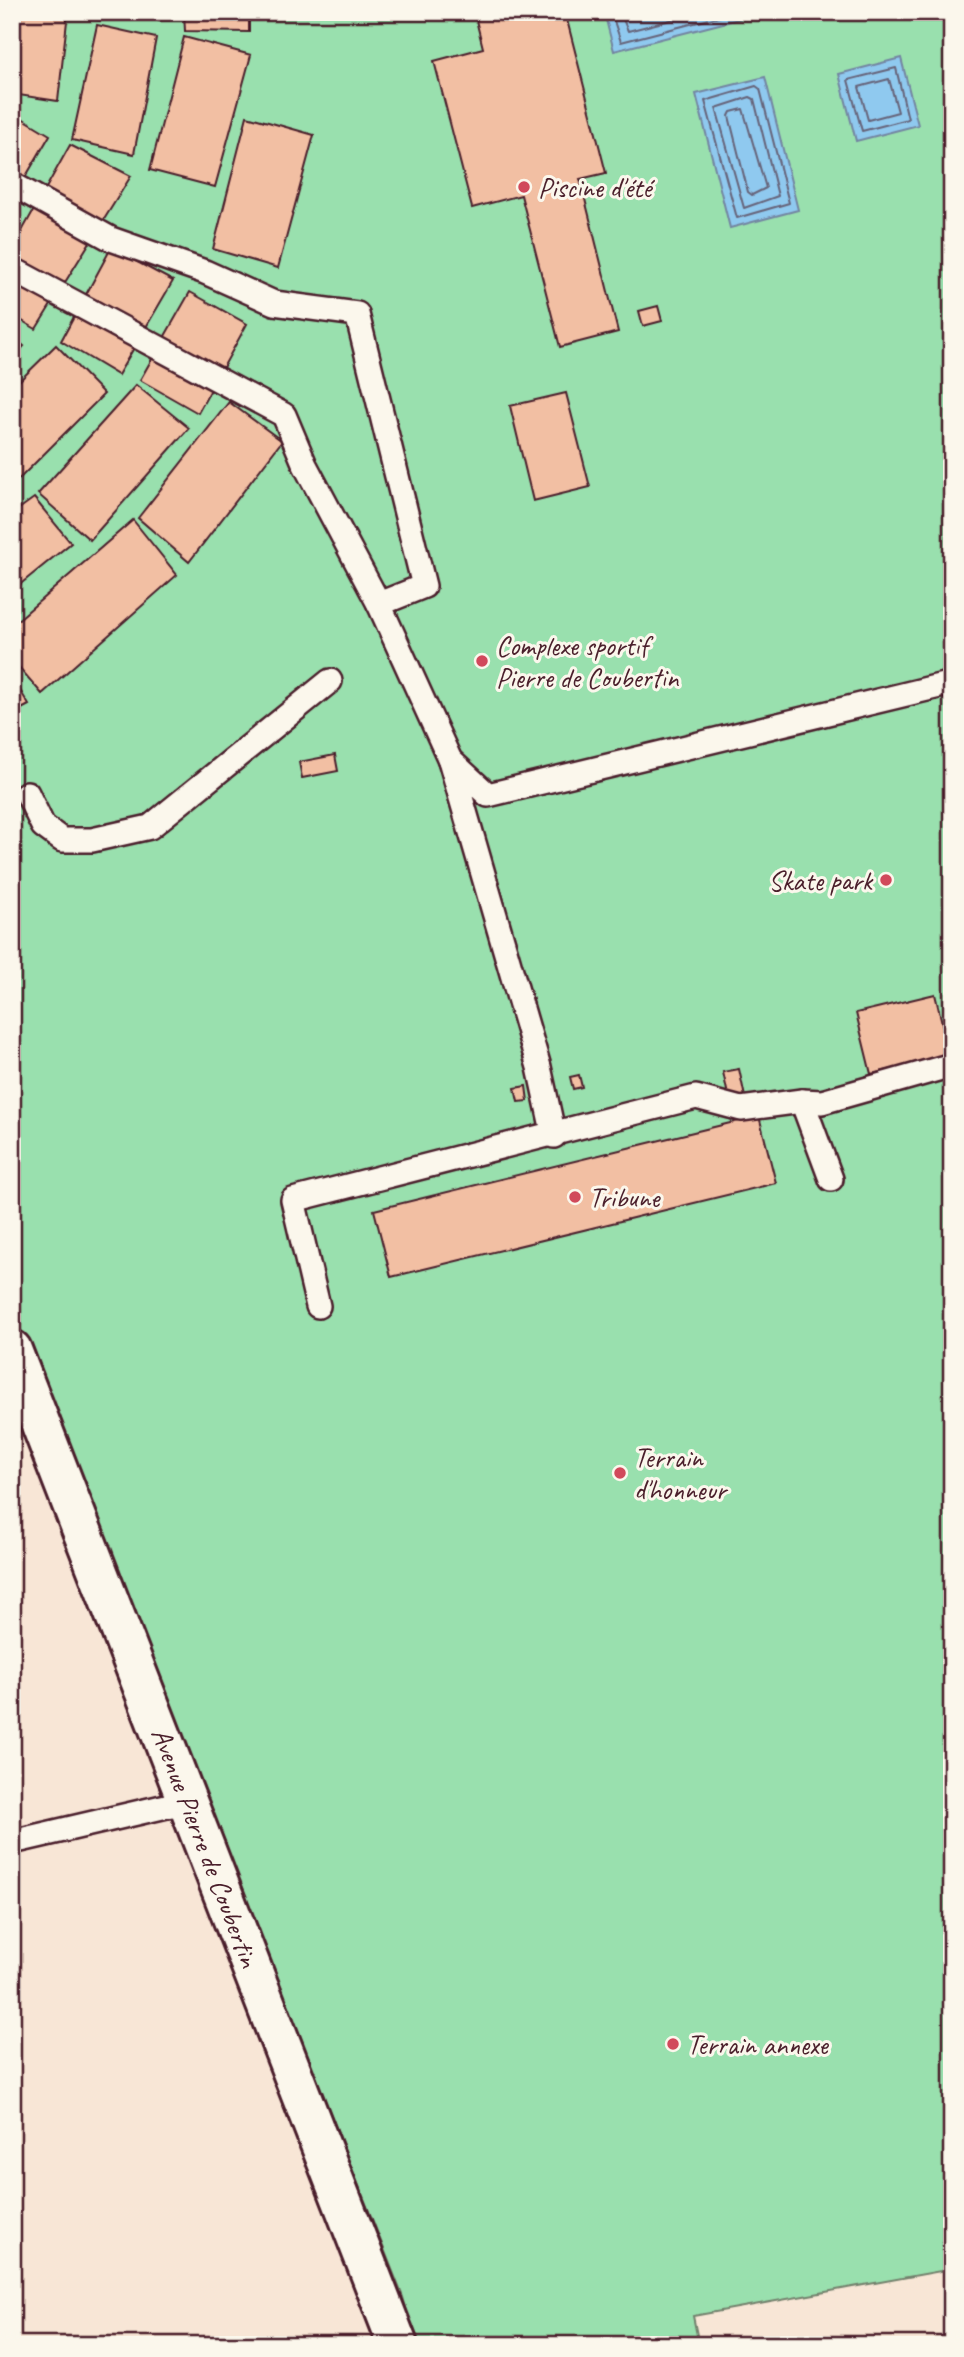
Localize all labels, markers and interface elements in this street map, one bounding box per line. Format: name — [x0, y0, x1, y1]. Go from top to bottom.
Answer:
place label: Piscine d'été — [538, 170, 655, 205]
marker: Piscine d'été — [516, 179, 532, 195]
place label: Complexe sportif Pierre de Coubertin — [496, 628, 680, 695]
marker: Complexe sportif Pierre de Coubertin — [474, 653, 490, 669]
place label: Skate park — [768, 863, 874, 898]
marker: Skate park — [878, 872, 894, 888]
place label: Tribune — [589, 1180, 661, 1215]
marker: Tribune — [567, 1189, 583, 1205]
place label: Terrain d'honneur — [634, 1440, 729, 1507]
marker: Terrain d'honneur — [612, 1465, 628, 1481]
street label: Avenue Pierre de Coubertin — [144, 1723, 268, 1973]
place label: Terrain annexe — [687, 2027, 830, 2062]
marker: Terrain annexe — [665, 2036, 681, 2052]

